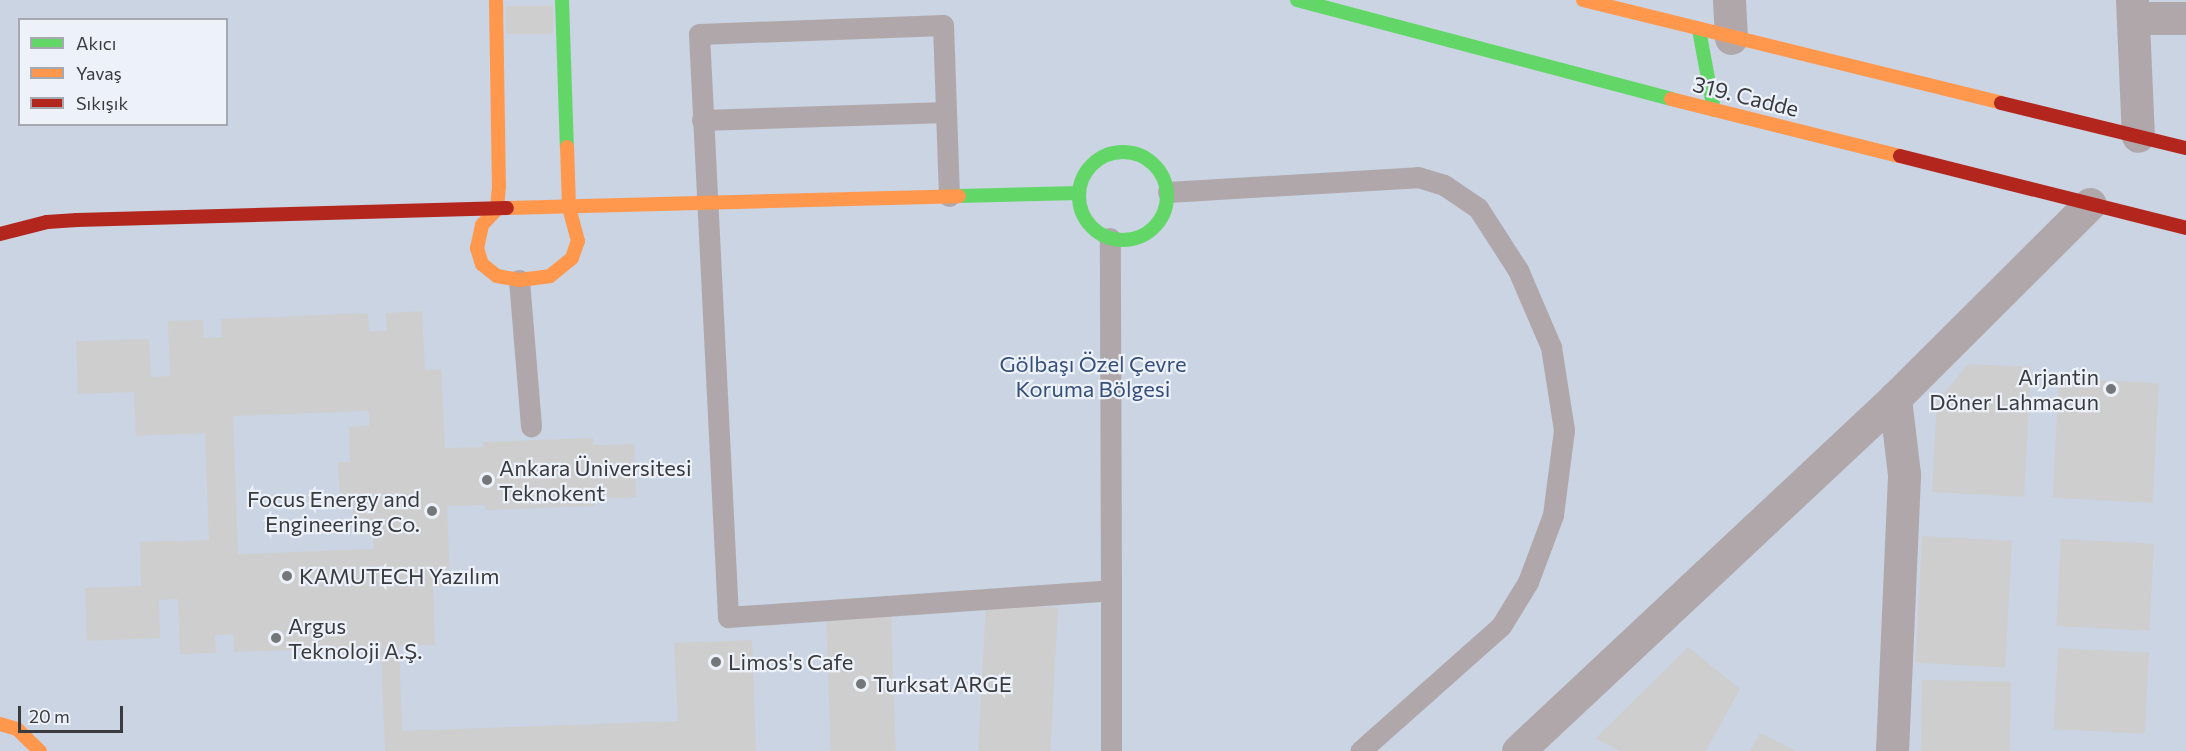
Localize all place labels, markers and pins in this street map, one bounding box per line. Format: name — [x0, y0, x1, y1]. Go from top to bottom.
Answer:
place label: Arjantin Döner Lahmacun — [1929, 363, 2099, 414]
marker: Arjantin Döner Lahmacun — [2104, 382, 2118, 396]
place label: Ankara Üniversitesi Teknokent — [499, 454, 692, 506]
marker: Ankara Üniversitesi Teknokent — [480, 473, 494, 487]
place label: Focus Energy and Engineering Co. — [247, 485, 420, 536]
marker: Focus Energy and Engineering Co. — [425, 504, 439, 518]
place label: KAMUTECH Yazılım — [299, 563, 499, 589]
marker: KAMUTECH Yazılım — [280, 569, 294, 583]
place label: Argus Teknoloji A.Ş. — [288, 612, 422, 664]
marker: Argus Teknoloji A.Ş. — [269, 631, 283, 645]
place label: Limos's Cafe — [728, 649, 853, 675]
marker: Limos's Cafe — [709, 655, 723, 669]
place label: Turksat ARGE — [873, 671, 1012, 697]
marker: Turksat ARGE — [854, 677, 868, 691]

